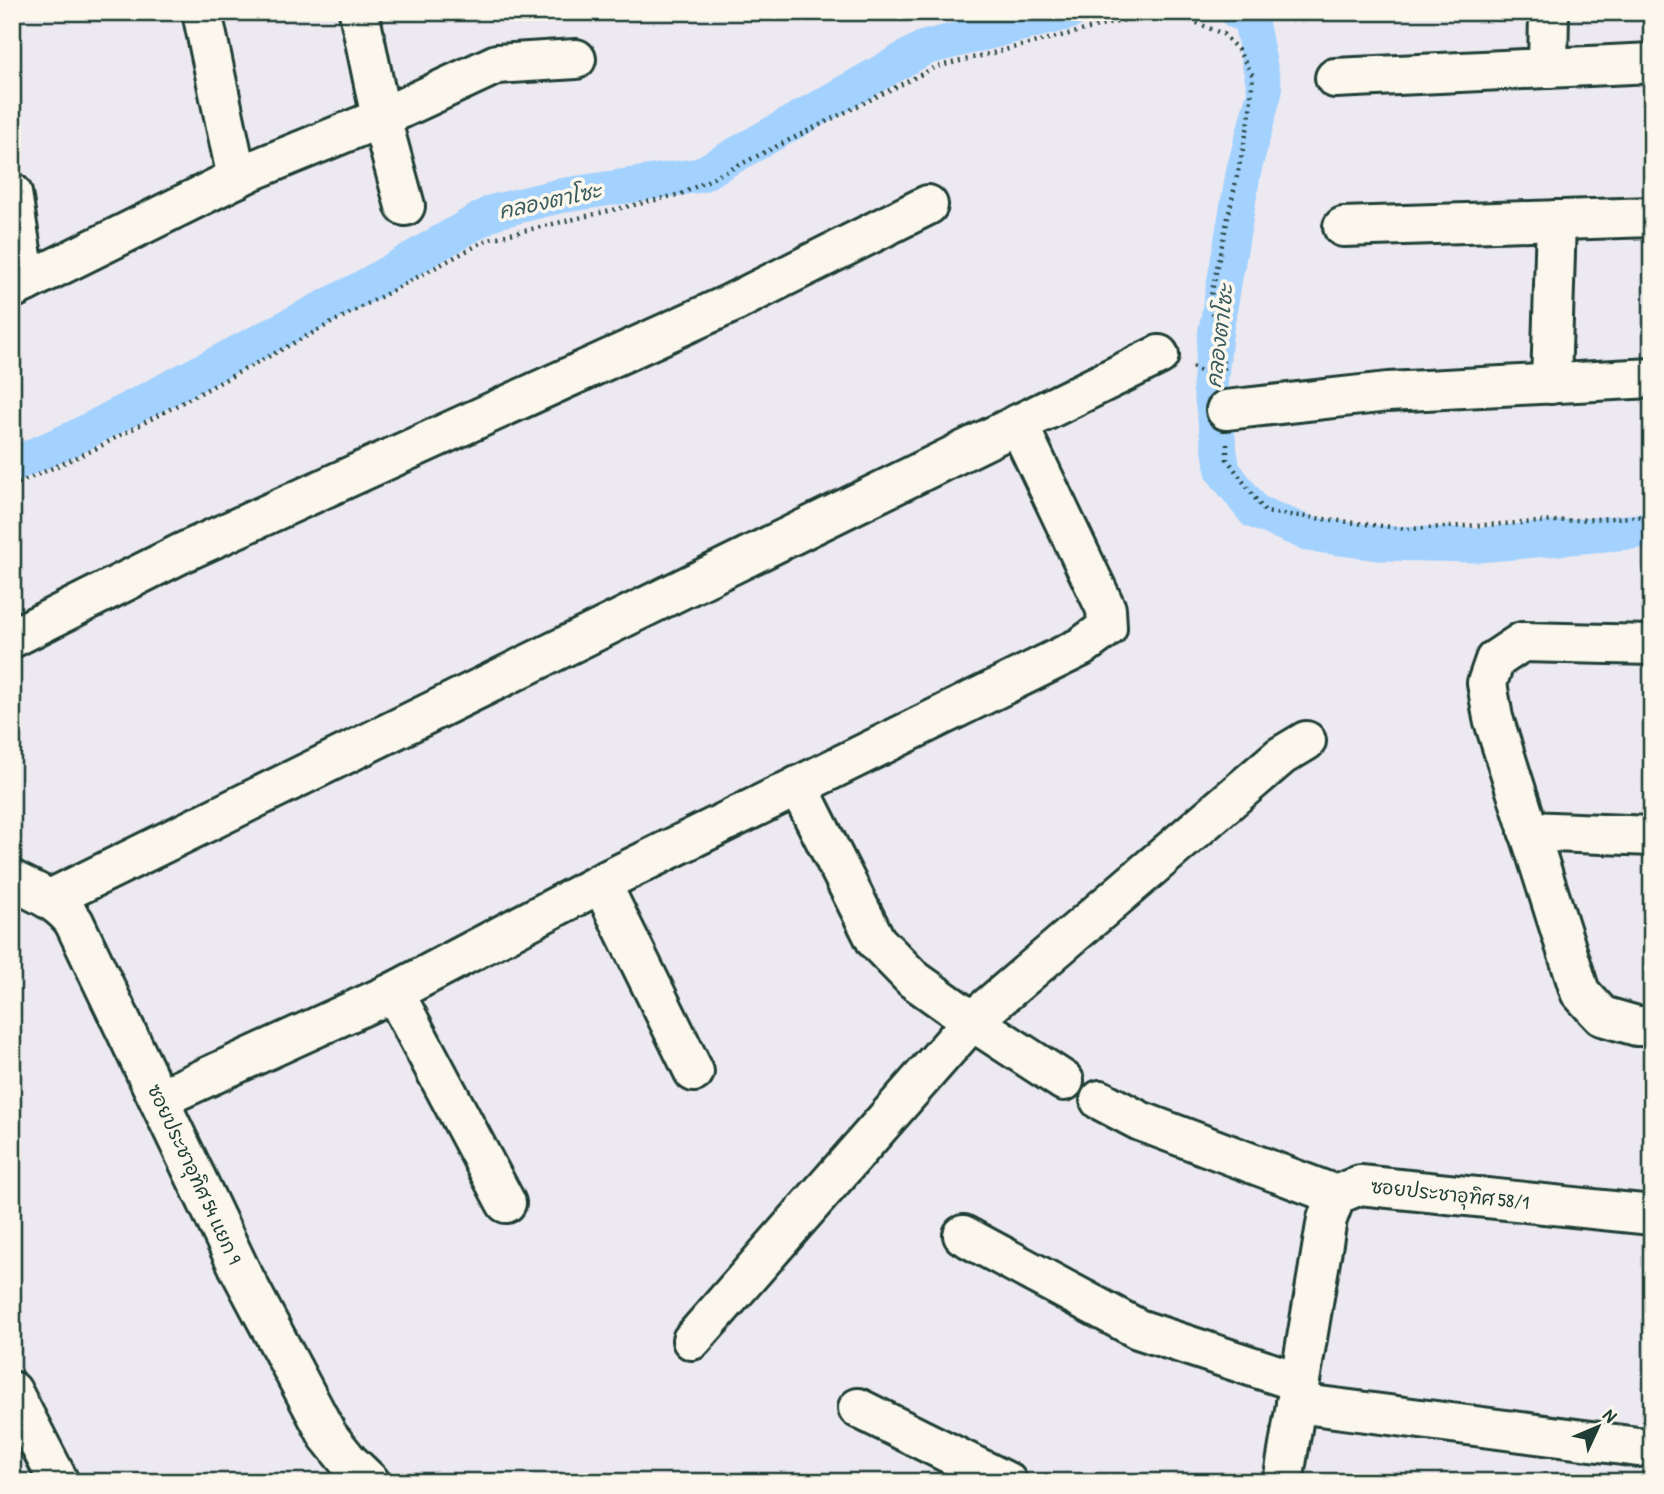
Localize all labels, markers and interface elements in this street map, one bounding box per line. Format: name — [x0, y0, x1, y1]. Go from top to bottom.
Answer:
water label: คลองตาโซะ — [496, 175, 606, 226]
water label: คลองตาโซะ — [1199, 281, 1240, 389]
street label: ซอยประชาอุทิศ 54 แยก 9 — [140, 1080, 248, 1269]
street label: ซอยประชาอุทิศ 58/1 — [1369, 1173, 1531, 1217]
north arrow — [1562, 1392, 1632, 1462]
text: N — [1597, 1403, 1623, 1428]

